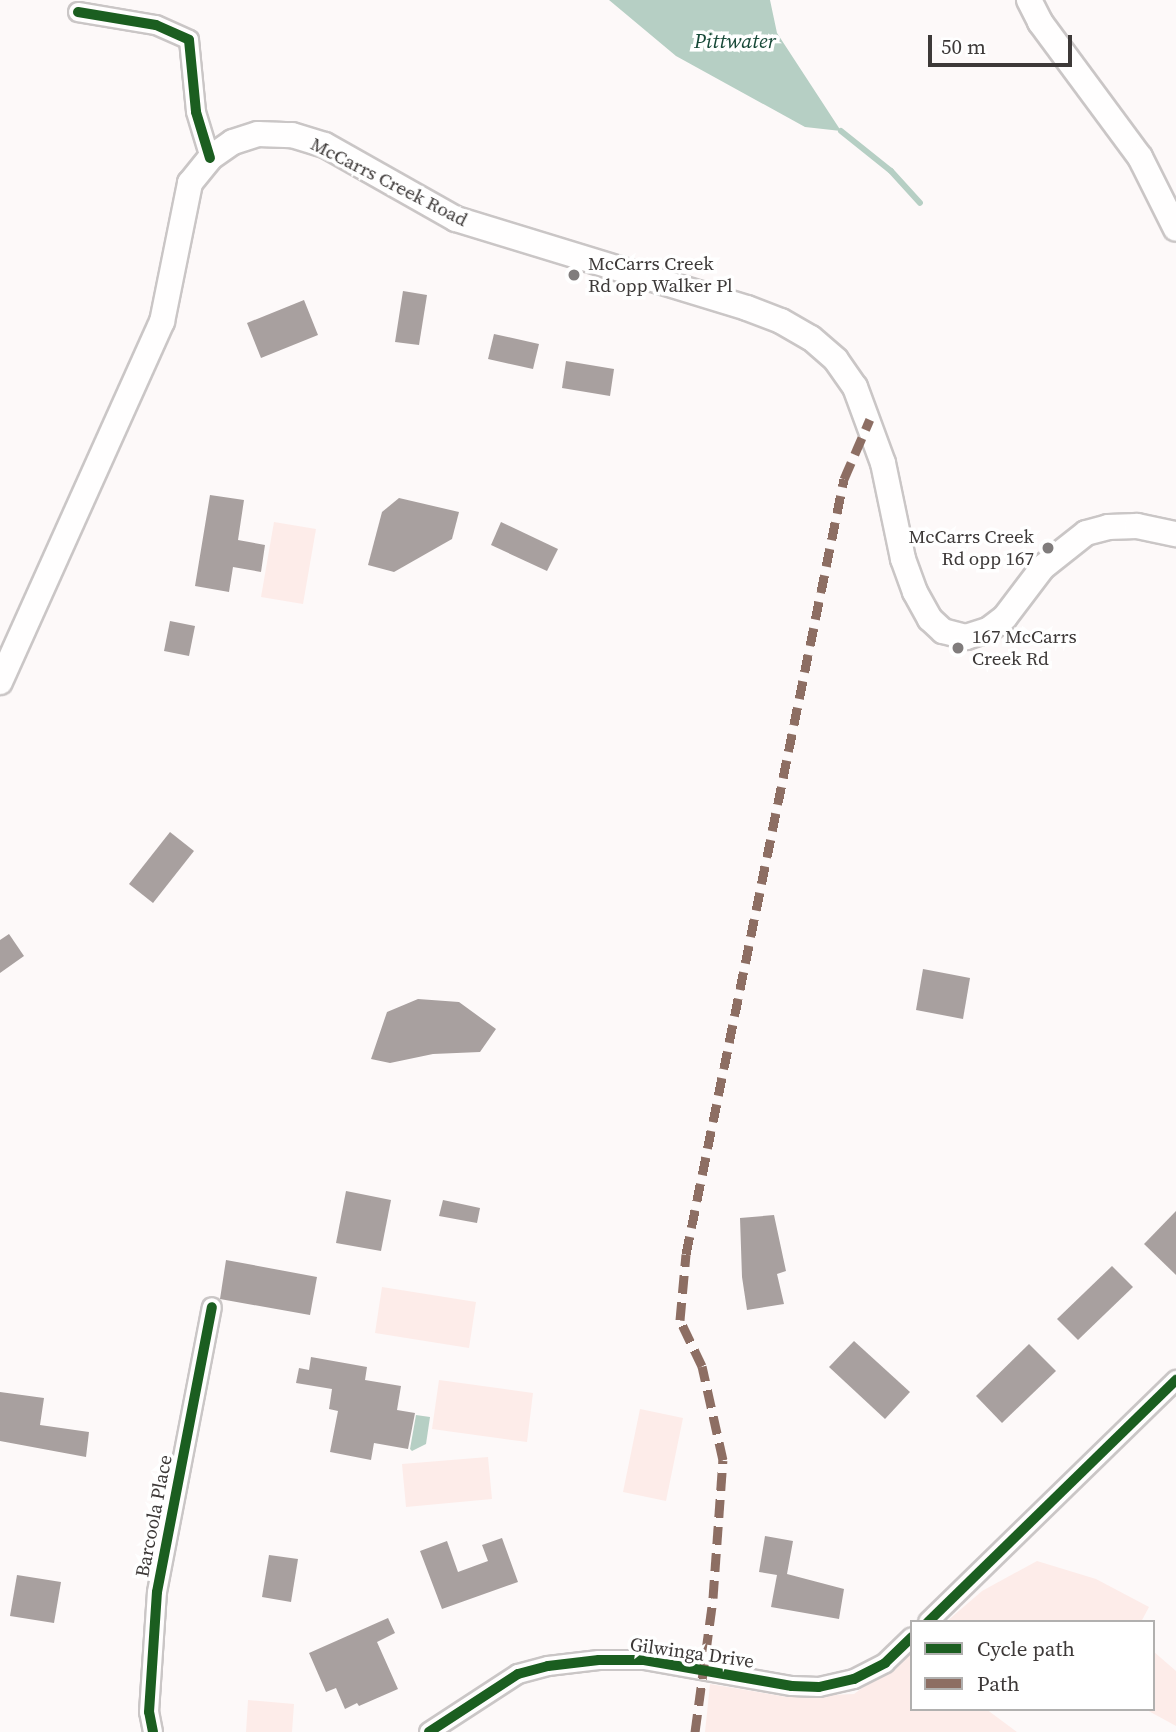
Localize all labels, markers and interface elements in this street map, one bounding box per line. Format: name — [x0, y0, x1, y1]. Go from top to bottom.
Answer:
scale bar — [931, 21, 1074, 65]
water label: Pittwater — [694, 28, 776, 54]
text: 50 m — [941, 32, 986, 61]
street label: McCarrs Creek Road — [307, 133, 471, 231]
place label: McCarrs Creek Rd opp Walker Pl — [588, 253, 733, 297]
marker: McCarrs Creek Rd opp Walker Pl — [566, 267, 582, 283]
place label: McCarrs Creek Rd opp 167 — [908, 526, 1034, 570]
marker: McCarrs Creek Rd opp 167 — [1040, 540, 1056, 556]
place label: 167 McCarrs Creek Rd — [972, 626, 1077, 670]
marker: 167 McCarrs Creek Rd — [950, 640, 966, 656]
street label: Barcoola Place — [131, 1453, 177, 1579]
legend — [910, 1620, 1155, 1711]
street label: Gilwinga Drive — [628, 1633, 756, 1673]
text: Cycle path — [977, 1634, 1075, 1663]
text: Path — [977, 1669, 1020, 1698]

